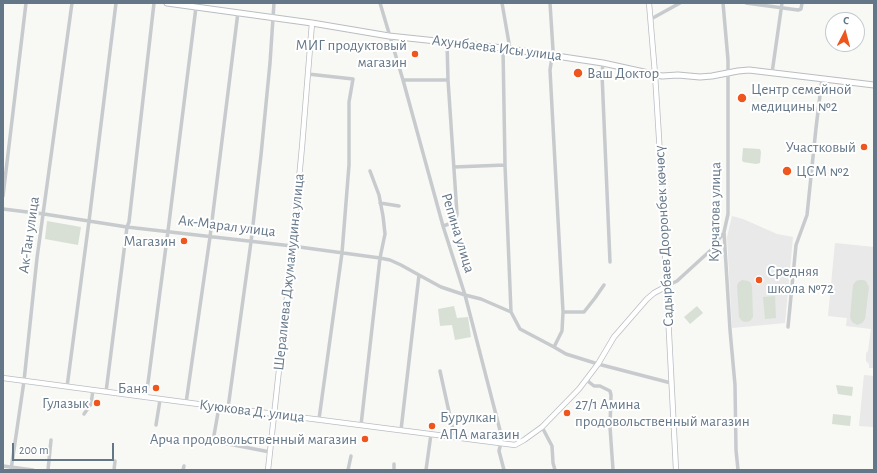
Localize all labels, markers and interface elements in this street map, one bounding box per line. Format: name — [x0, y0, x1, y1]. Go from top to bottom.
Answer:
north arrow — [825, 12, 865, 52]
text: С — [843, 15, 850, 26]
street label: Ахунбаева Исы улица — [431, 31, 563, 65]
place label: МИГ продуктовый магазин — [295, 36, 407, 71]
marker: МИГ продуктовый магазин — [410, 49, 420, 59]
place label: Ваш Доктор — [587, 64, 659, 82]
marker: Ваш Доктор — [572, 67, 584, 79]
place label: Центр семейной медицины №2 — [751, 80, 852, 115]
marker: Центр семейной медицины №2 — [736, 92, 748, 104]
place label: Участковый — [785, 138, 856, 156]
marker: Участковый — [859, 142, 869, 152]
street label: Садырбаев Дооронбек көчөсү — [650, 145, 678, 327]
street label: Курчатова улица — [705, 162, 725, 262]
place label: ЦСМ №2 — [796, 162, 849, 180]
marker: ЦСМ №2 — [781, 165, 793, 177]
street label: Шералиева Джумамудина улица — [270, 173, 308, 371]
street label: Репина улица — [437, 191, 479, 275]
street label: Ак-Тан улица — [15, 195, 43, 275]
street label: Ак-Марал улица — [177, 211, 277, 241]
place label: Магазин — [123, 232, 176, 250]
marker: Магазин — [179, 236, 189, 246]
place label: Средняя школа №72 — [767, 262, 834, 297]
marker: Средняя школа №72 — [754, 275, 764, 285]
place label: Баня — [118, 379, 148, 397]
marker: Баня — [151, 383, 161, 393]
place label: Гулазык — [42, 394, 89, 412]
place label: 27/1 Амина продовольственный магазин — [575, 395, 750, 430]
street label: Куюкова Д. улица — [198, 396, 306, 426]
marker: Гулазык — [92, 398, 102, 408]
place label: Бурулкан АПА магазин — [440, 408, 520, 443]
marker: 27/1 Амина продовольственный магазин — [562, 408, 572, 418]
marker: Бурулкан АПА магазин — [427, 421, 437, 431]
place label: Арча продовольственный магазин — [150, 430, 357, 448]
marker: Арча продовольственный магазин — [360, 434, 370, 444]
scale bar — [14, 435, 116, 461]
text: 200 m — [19, 444, 49, 456]

